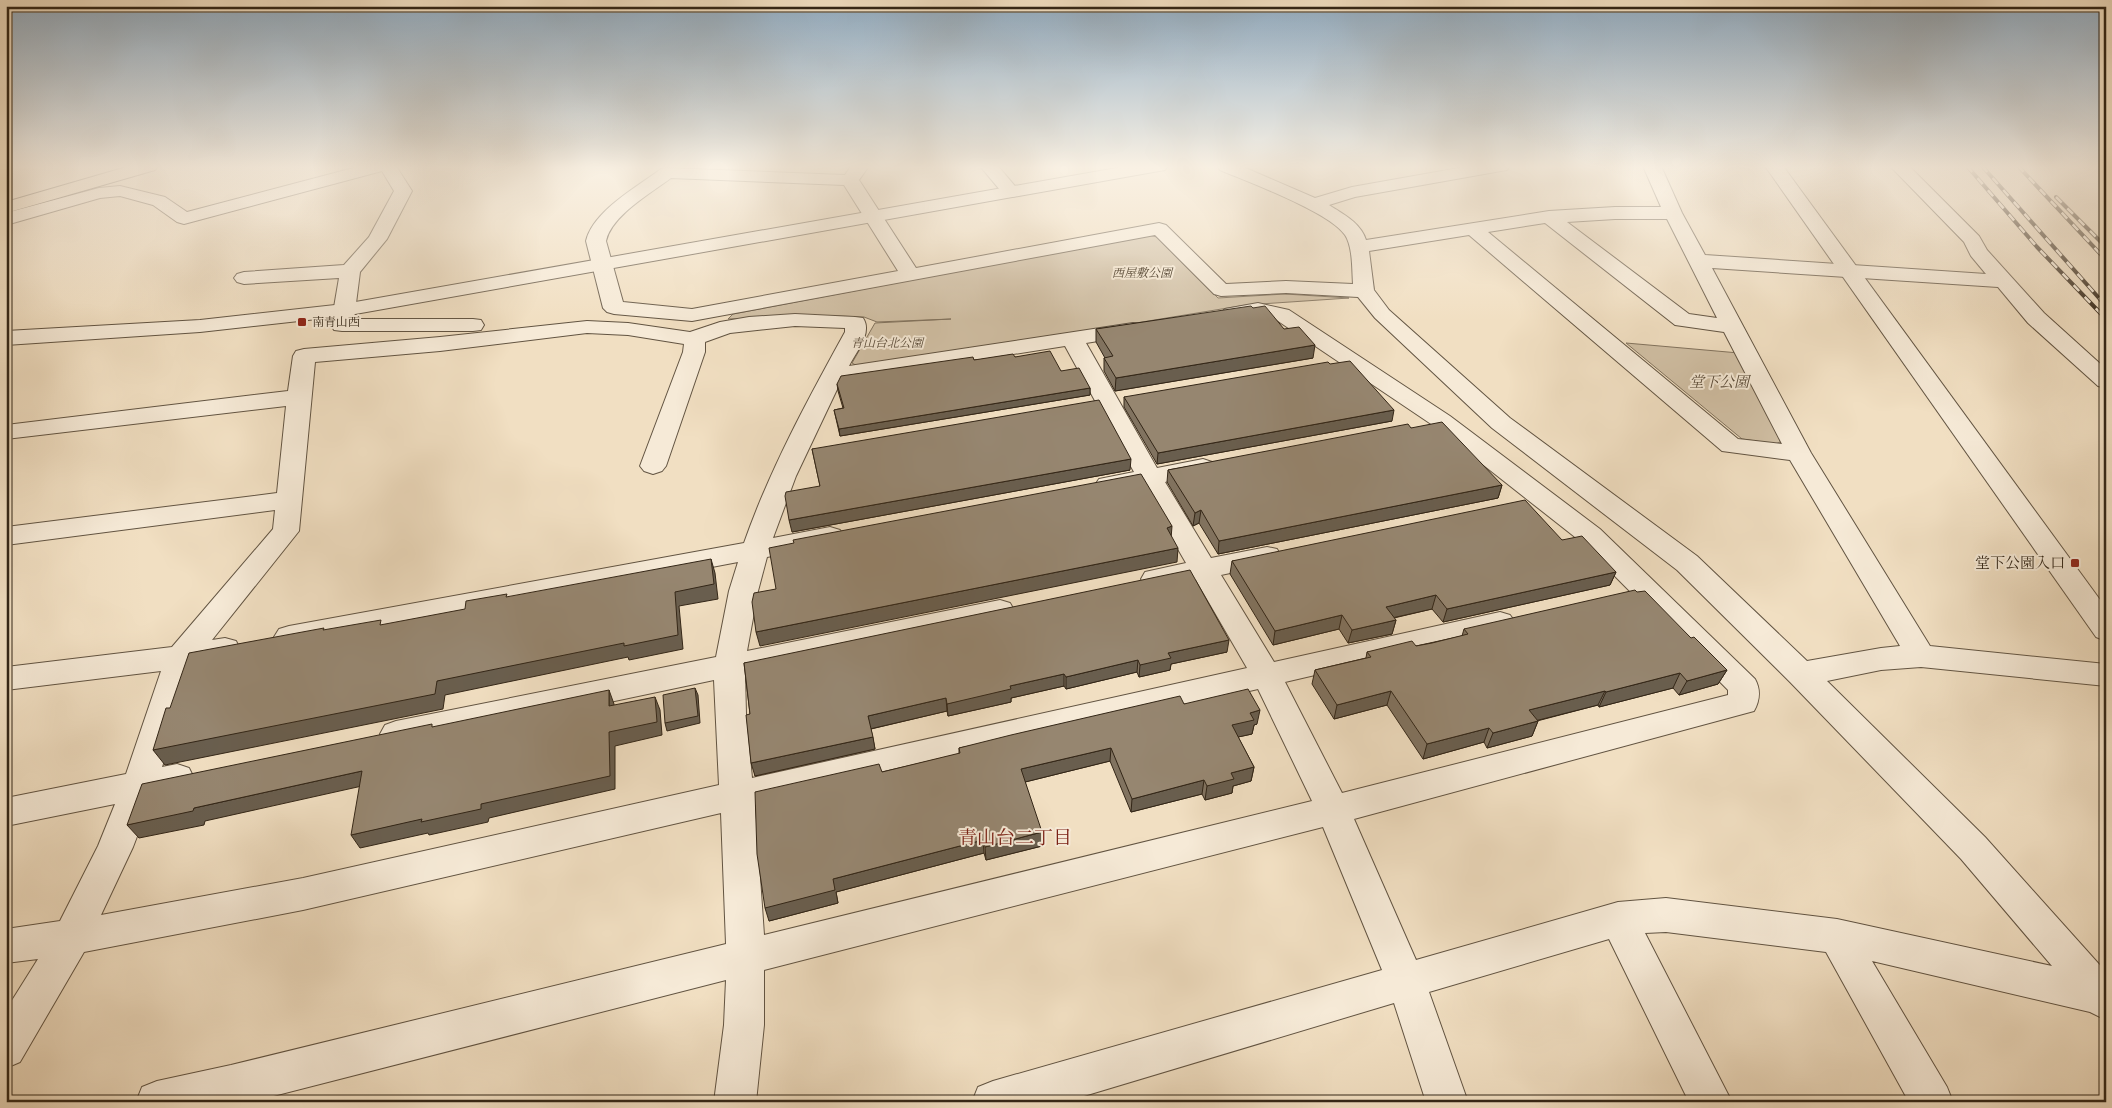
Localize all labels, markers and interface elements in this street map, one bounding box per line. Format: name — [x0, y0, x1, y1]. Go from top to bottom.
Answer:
park label: 西屋敷公園 — [1112, 265, 1174, 283]
place label: 南青山西 — [312, 314, 360, 332]
marker: 南青山西 — [296, 316, 308, 328]
park label: 青山台北公園 — [851, 335, 925, 353]
park label: 堂下公園 — [1689, 373, 1752, 394]
place label: 堂下公園入口 — [1975, 554, 2065, 575]
marker: 堂下公園入口 — [2069, 557, 2081, 569]
district label: 青山台二丁目 — [958, 826, 1072, 853]

